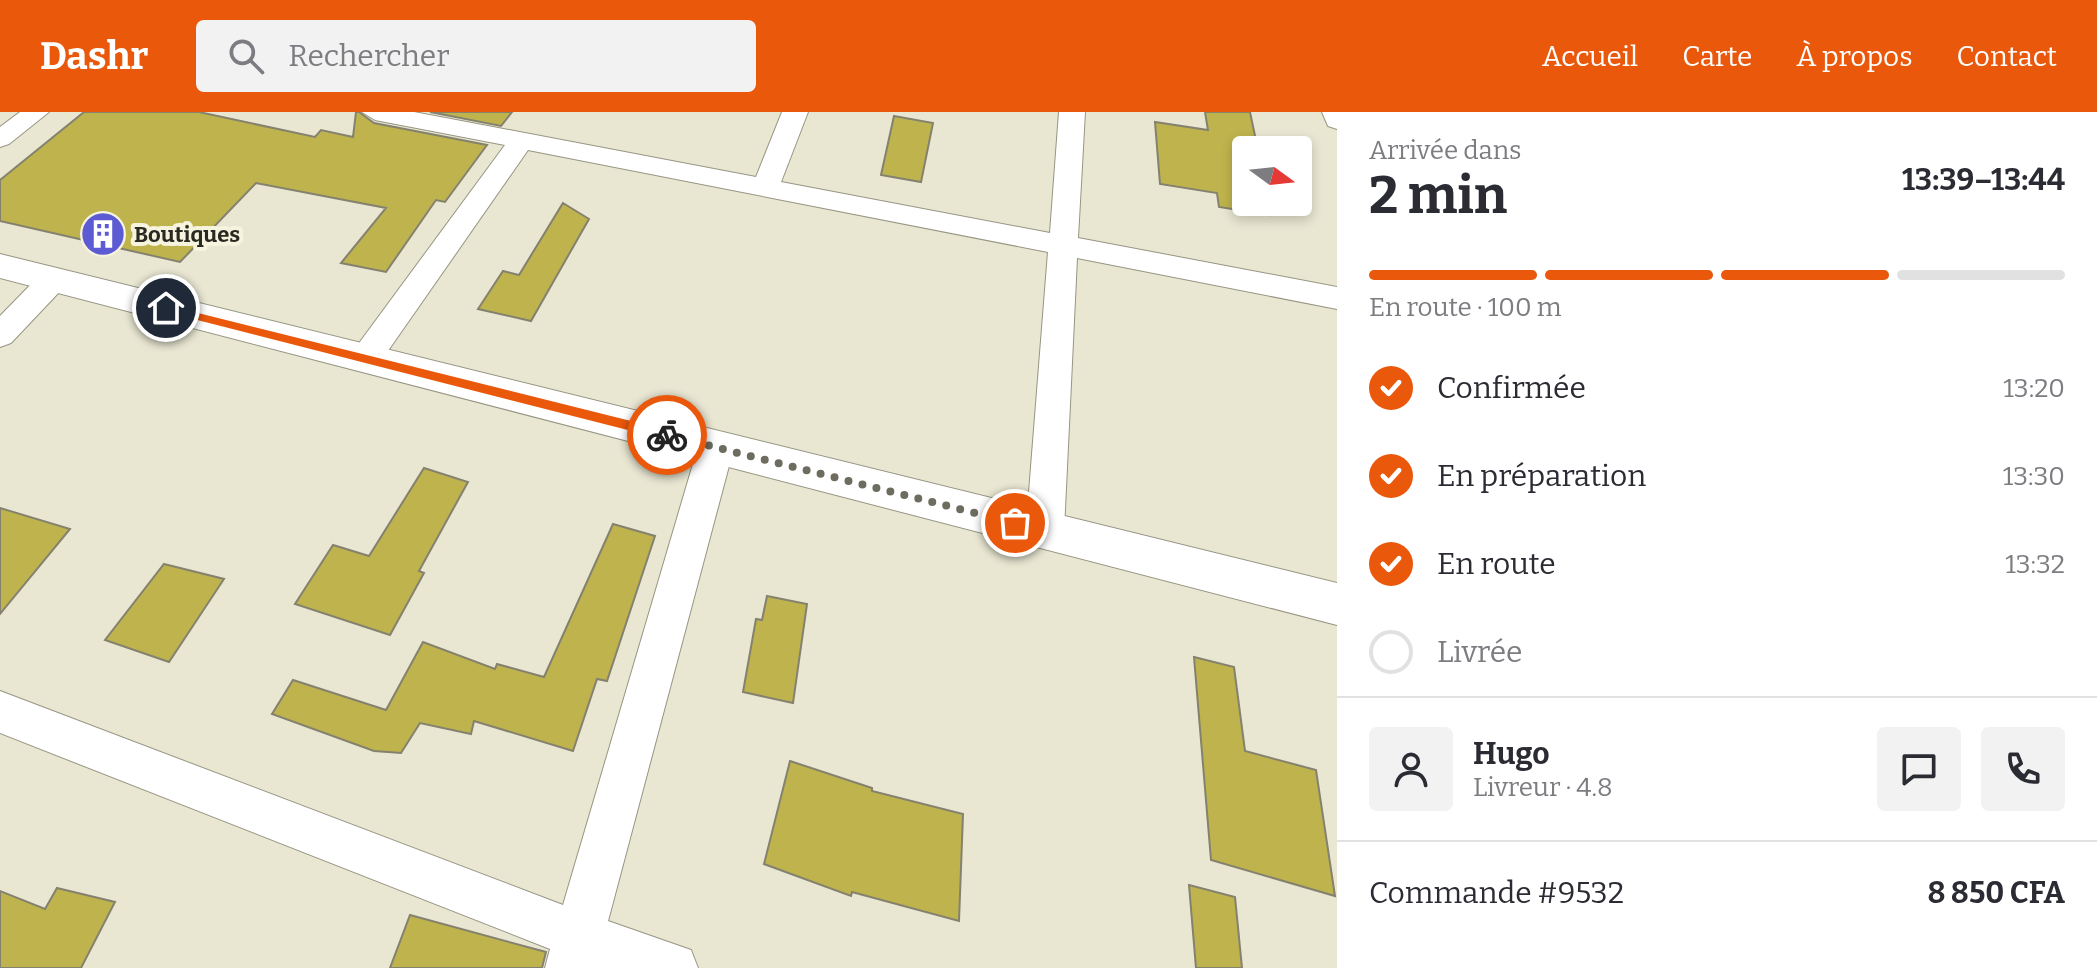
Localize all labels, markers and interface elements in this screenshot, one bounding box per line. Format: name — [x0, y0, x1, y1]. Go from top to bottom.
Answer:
search box — [196, 20, 756, 92]
text: Dashr — [40, 33, 148, 79]
icon: search — [224, 34, 268, 78]
text: Rechercher — [288, 38, 449, 74]
text: Accueil — [1542, 40, 1638, 73]
text: Carte — [1682, 40, 1752, 73]
text: À propos — [1796, 40, 1913, 73]
text: Contact — [1957, 40, 2057, 73]
text: Arrivée dans — [1369, 135, 1522, 166]
north arrow — [1232, 136, 1312, 216]
map controls — [1232, 136, 1312, 216]
text: 13:39–13:44 — [1902, 162, 2065, 198]
text: 2 min — [1369, 164, 1507, 227]
building icon: Boutiques — [79, 210, 127, 258]
place label: Boutiques — [134, 221, 240, 248]
pin — [132, 274, 200, 342]
icon: home — [144, 286, 188, 330]
text: En route · 100 m — [1369, 292, 1562, 323]
icon: check — [1369, 366, 1413, 410]
text: Confirmée — [1437, 370, 1586, 406]
text: 13:20 — [2003, 373, 2065, 404]
courier — [627, 395, 707, 475]
icon: bike — [645, 413, 689, 457]
icon: check — [1369, 454, 1413, 498]
text: En préparation — [1437, 458, 1646, 494]
text: 13:30 — [2003, 461, 2065, 492]
pin — [981, 489, 1049, 557]
icon: bag — [993, 501, 1037, 545]
icon: check — [1369, 542, 1413, 586]
text: En route — [1437, 546, 1556, 582]
text: 13:32 — [2005, 549, 2065, 580]
text: Livrée — [1437, 634, 1523, 670]
button: person — [1369, 727, 1453, 811]
button: chat — [1877, 727, 1961, 811]
button: phone — [1981, 727, 2065, 811]
text: Hugo — [1473, 736, 1550, 772]
text: Livreur · 4.8 — [1473, 772, 1613, 803]
text: Commande #9532 — [1369, 875, 1624, 911]
text: 8 850 CFA — [1927, 875, 2065, 911]

